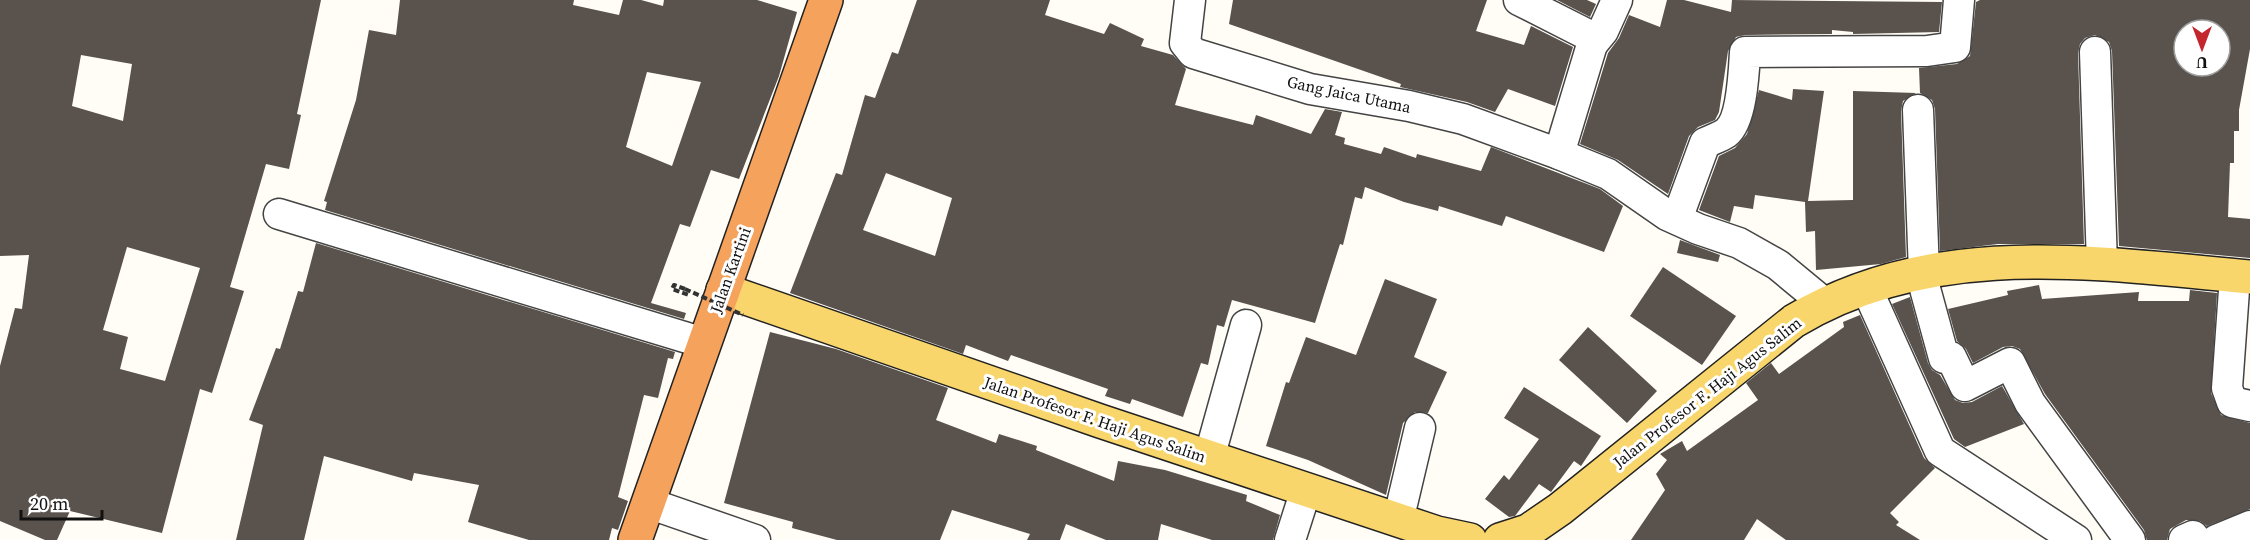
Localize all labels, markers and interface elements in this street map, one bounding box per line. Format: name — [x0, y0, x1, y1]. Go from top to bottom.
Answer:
north arrow — [2172, 18, 2232, 78]
text: U — [2196, 52, 2208, 74]
street label: Gang Jaica Utama — [1285, 70, 1414, 118]
street label: Jalan Kartini — [704, 224, 756, 317]
street label: Jalan Profesor F. Haji Agus Salim — [1608, 312, 1806, 473]
street label: Jalan Profesor F. Haji Agus Salim — [980, 370, 1209, 467]
scale bar — [21, 483, 102, 521]
text: 20 m — [30, 491, 68, 516]

